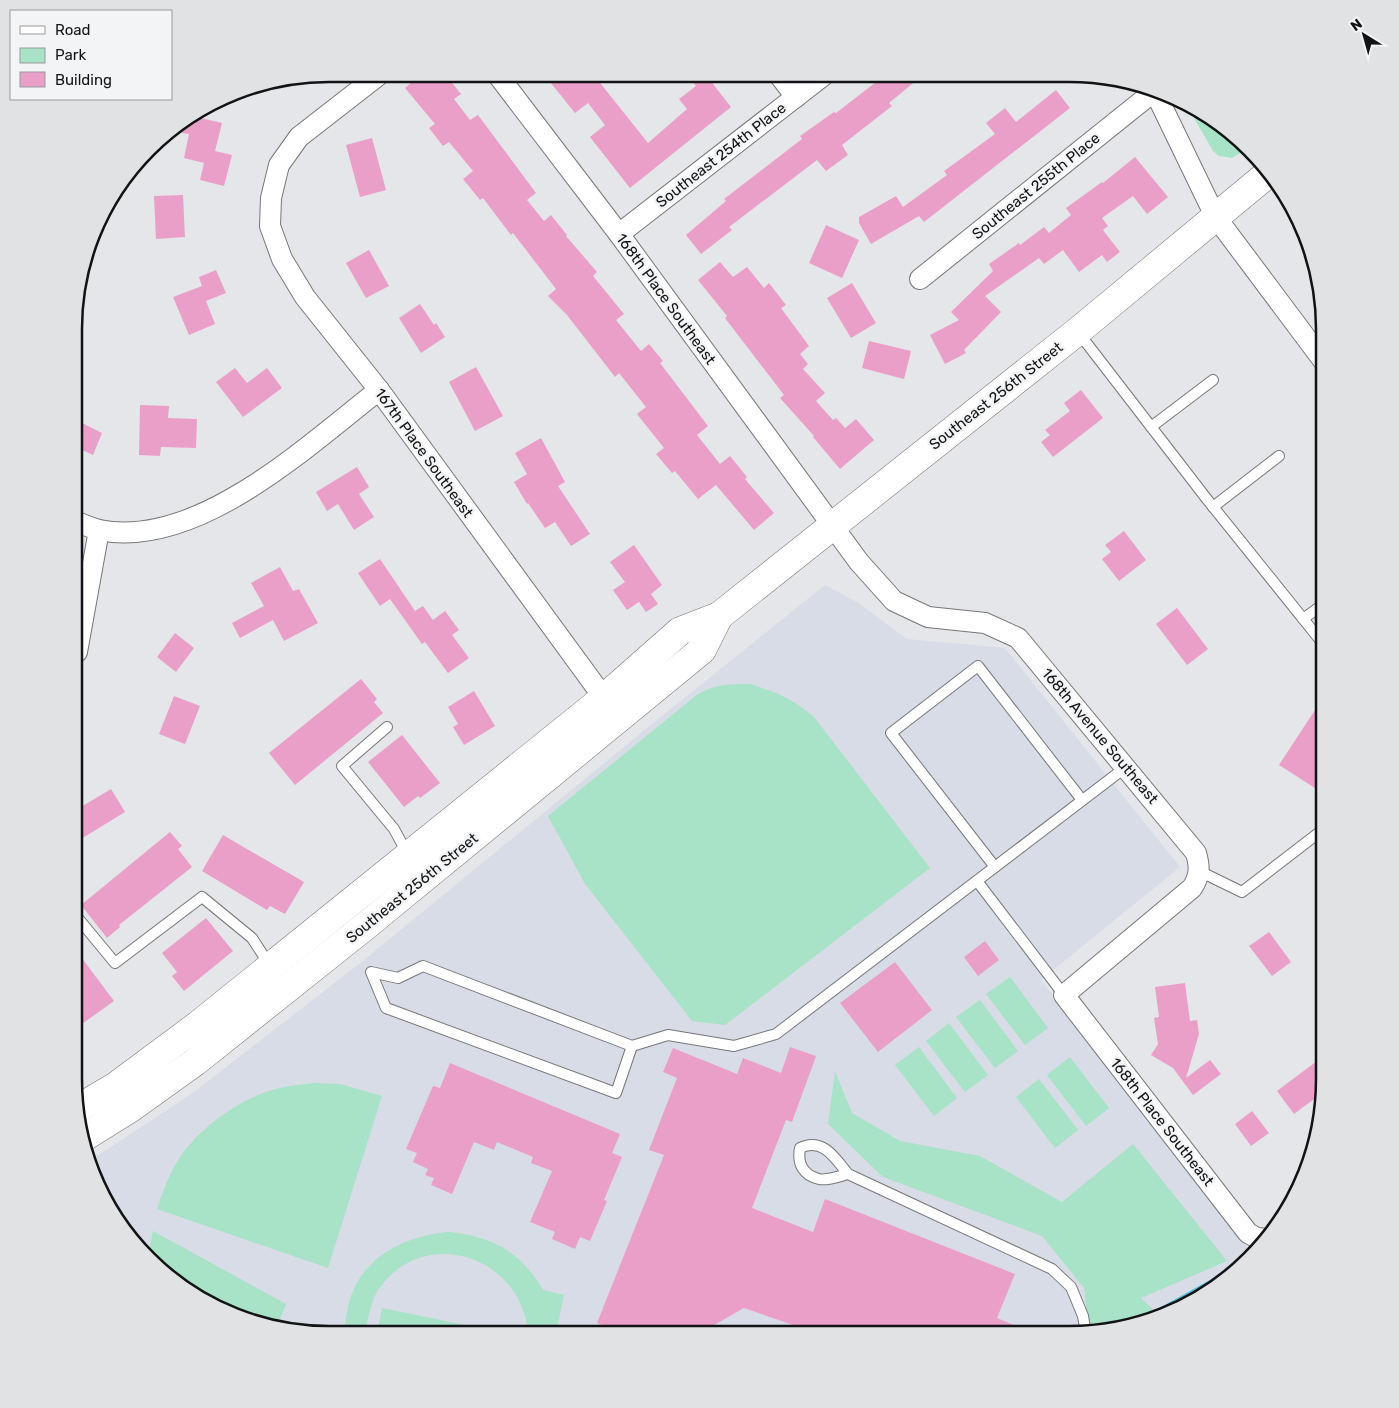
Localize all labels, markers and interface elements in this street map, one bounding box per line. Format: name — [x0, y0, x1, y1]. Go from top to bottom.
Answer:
legend — [10, 10, 172, 100]
north arrow — [1339, 10, 1389, 60]
text: N — [1347, 15, 1366, 35]
text: Road — [55, 21, 91, 39]
text: Park — [55, 46, 86, 64]
text: Building — [55, 71, 112, 89]
street label: Southeast 254th Place — [653, 99, 789, 211]
street label: Southeast 255th Place — [968, 129, 1104, 243]
street label: 168th Place Southeast — [612, 230, 720, 368]
street label: Southeast 256th Street — [926, 338, 1067, 454]
street label: 167th Place Southeast — [371, 385, 477, 521]
street label: 168th Avenue Southeast — [1038, 664, 1162, 808]
street label: Southeast 256th Street — [342, 829, 482, 947]
street label: 168th Place Southeast — [1106, 1054, 1218, 1190]

